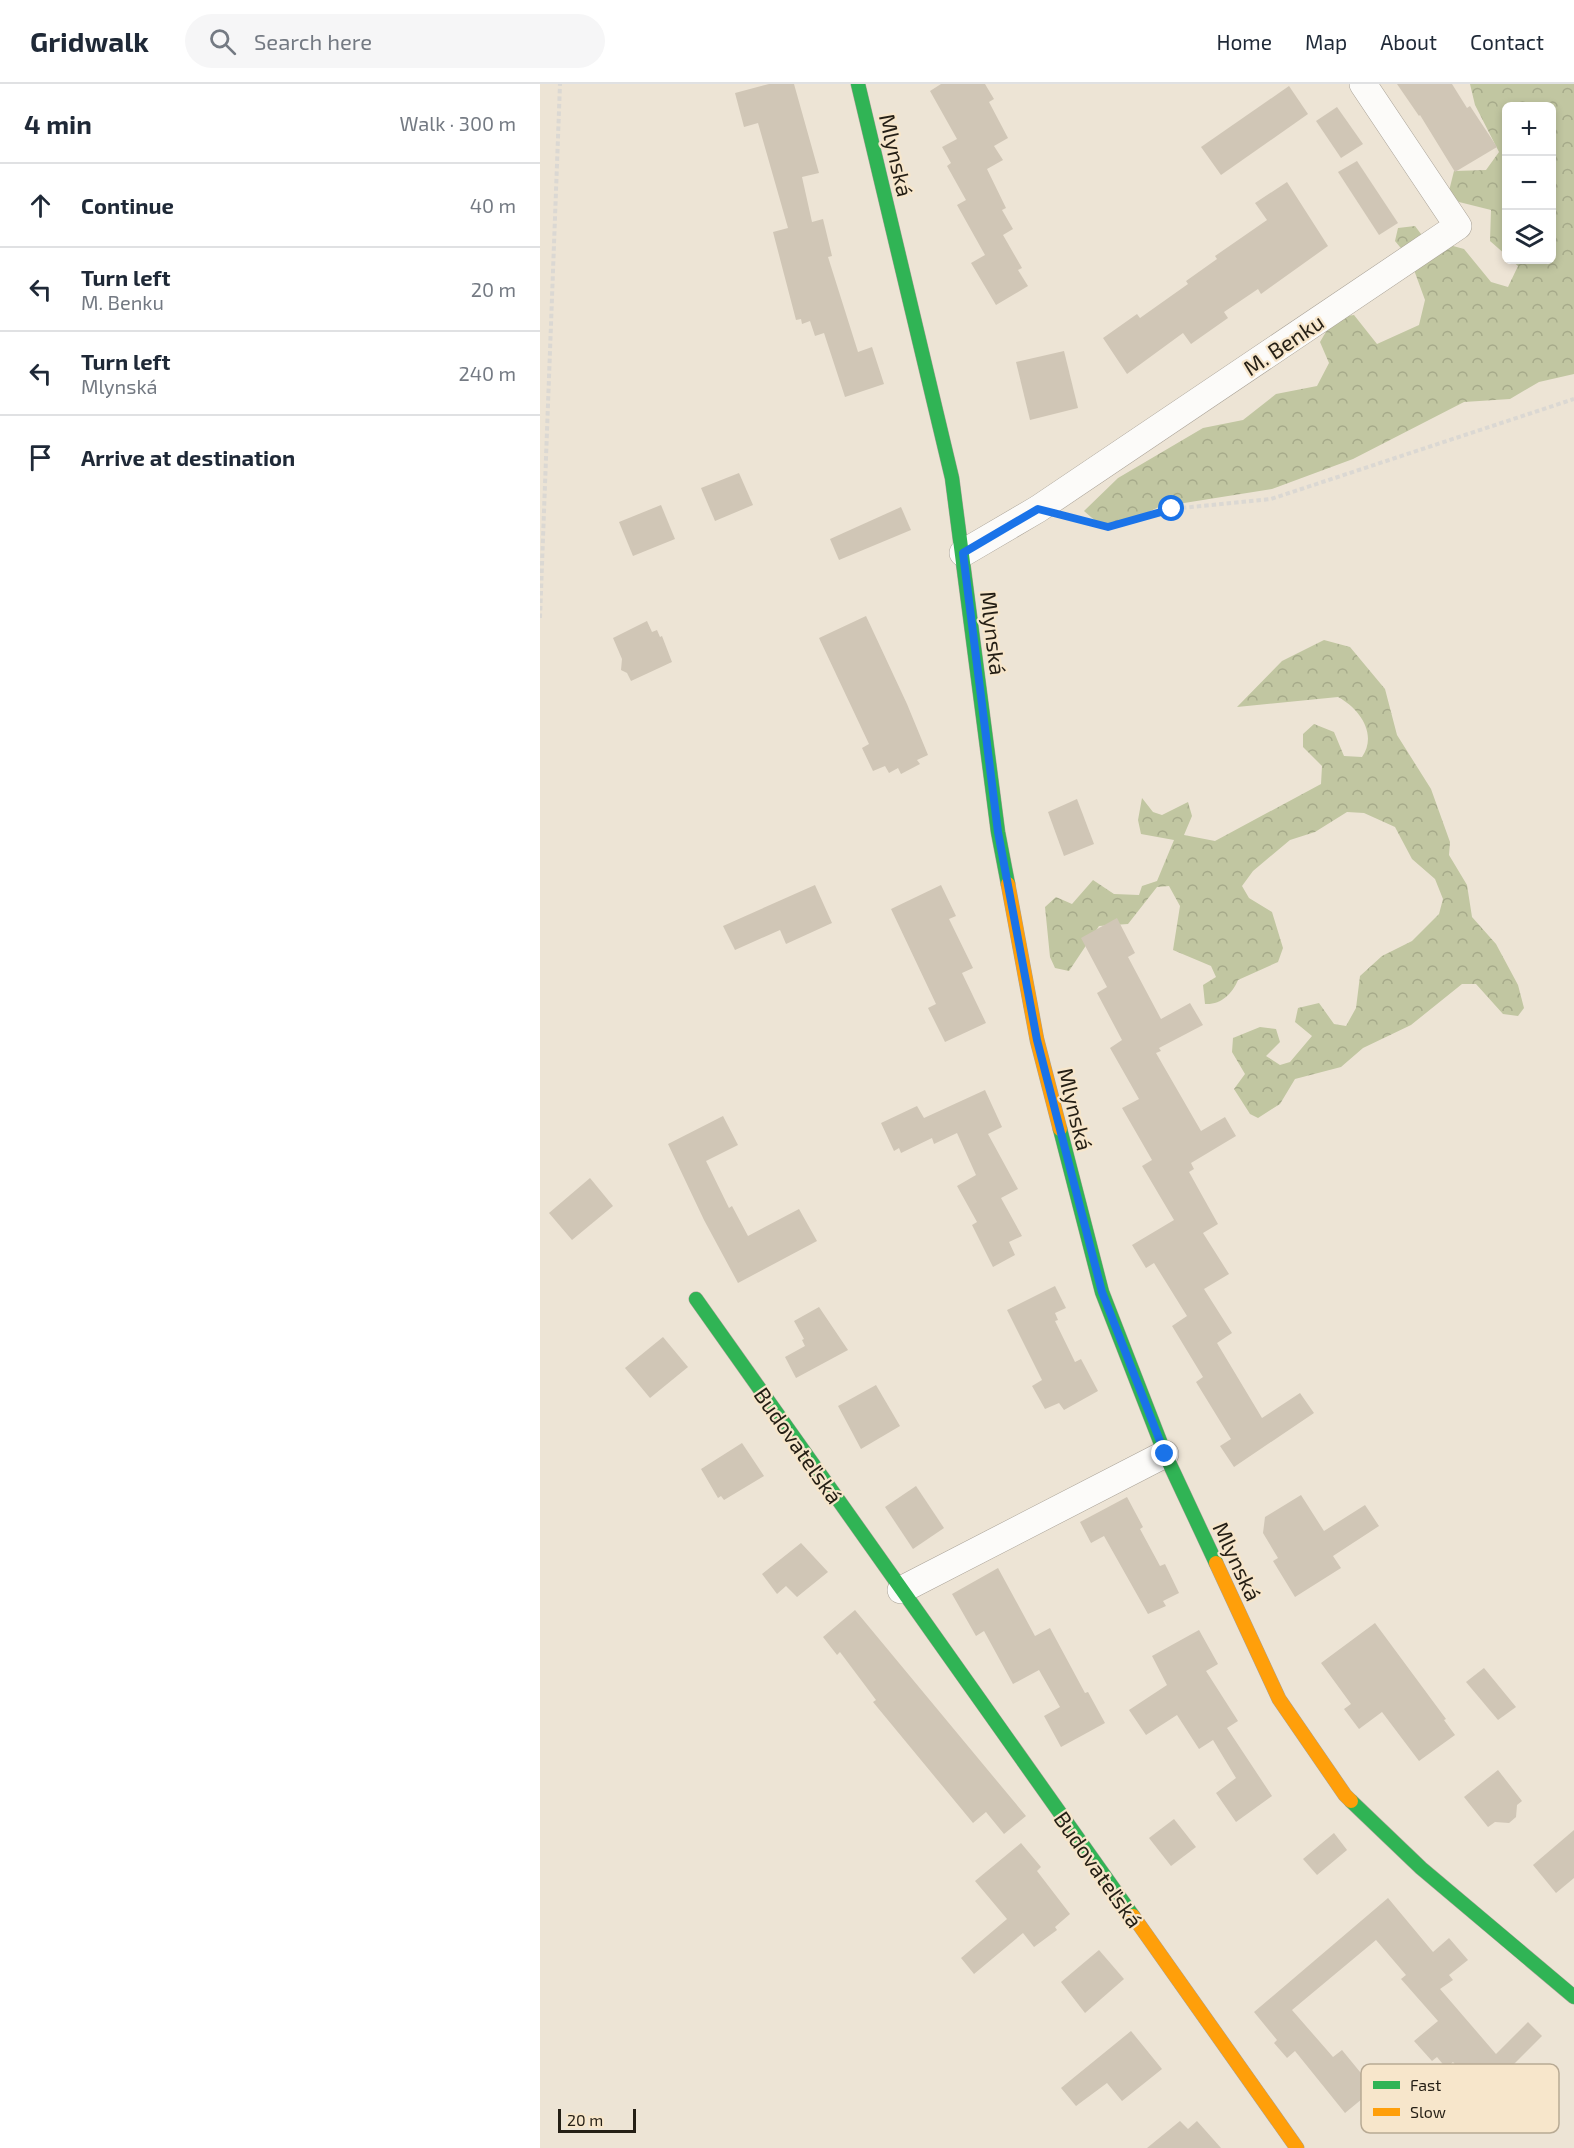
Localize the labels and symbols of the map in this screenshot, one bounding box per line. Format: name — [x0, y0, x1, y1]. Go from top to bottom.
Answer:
street label: Mlynská — [875, 111, 919, 199]
street label: M. Benku — [1238, 308, 1328, 380]
route start — [1158, 495, 1184, 521]
street label: Mlynská — [976, 590, 1012, 676]
street label: Mlynská — [1053, 1065, 1099, 1153]
street label: Budovateľská — [749, 1382, 849, 1508]
route end — [1151, 1440, 1177, 1466]
street label: Mlynská — [1208, 1517, 1268, 1605]
street label: Budovateľská — [1049, 1806, 1149, 1932]
legend — [1361, 2064, 1559, 2133]
text: Fast — [1410, 2075, 1441, 2094]
text: Slow — [1410, 2102, 1446, 2121]
scale bar — [558, 2106, 636, 2134]

